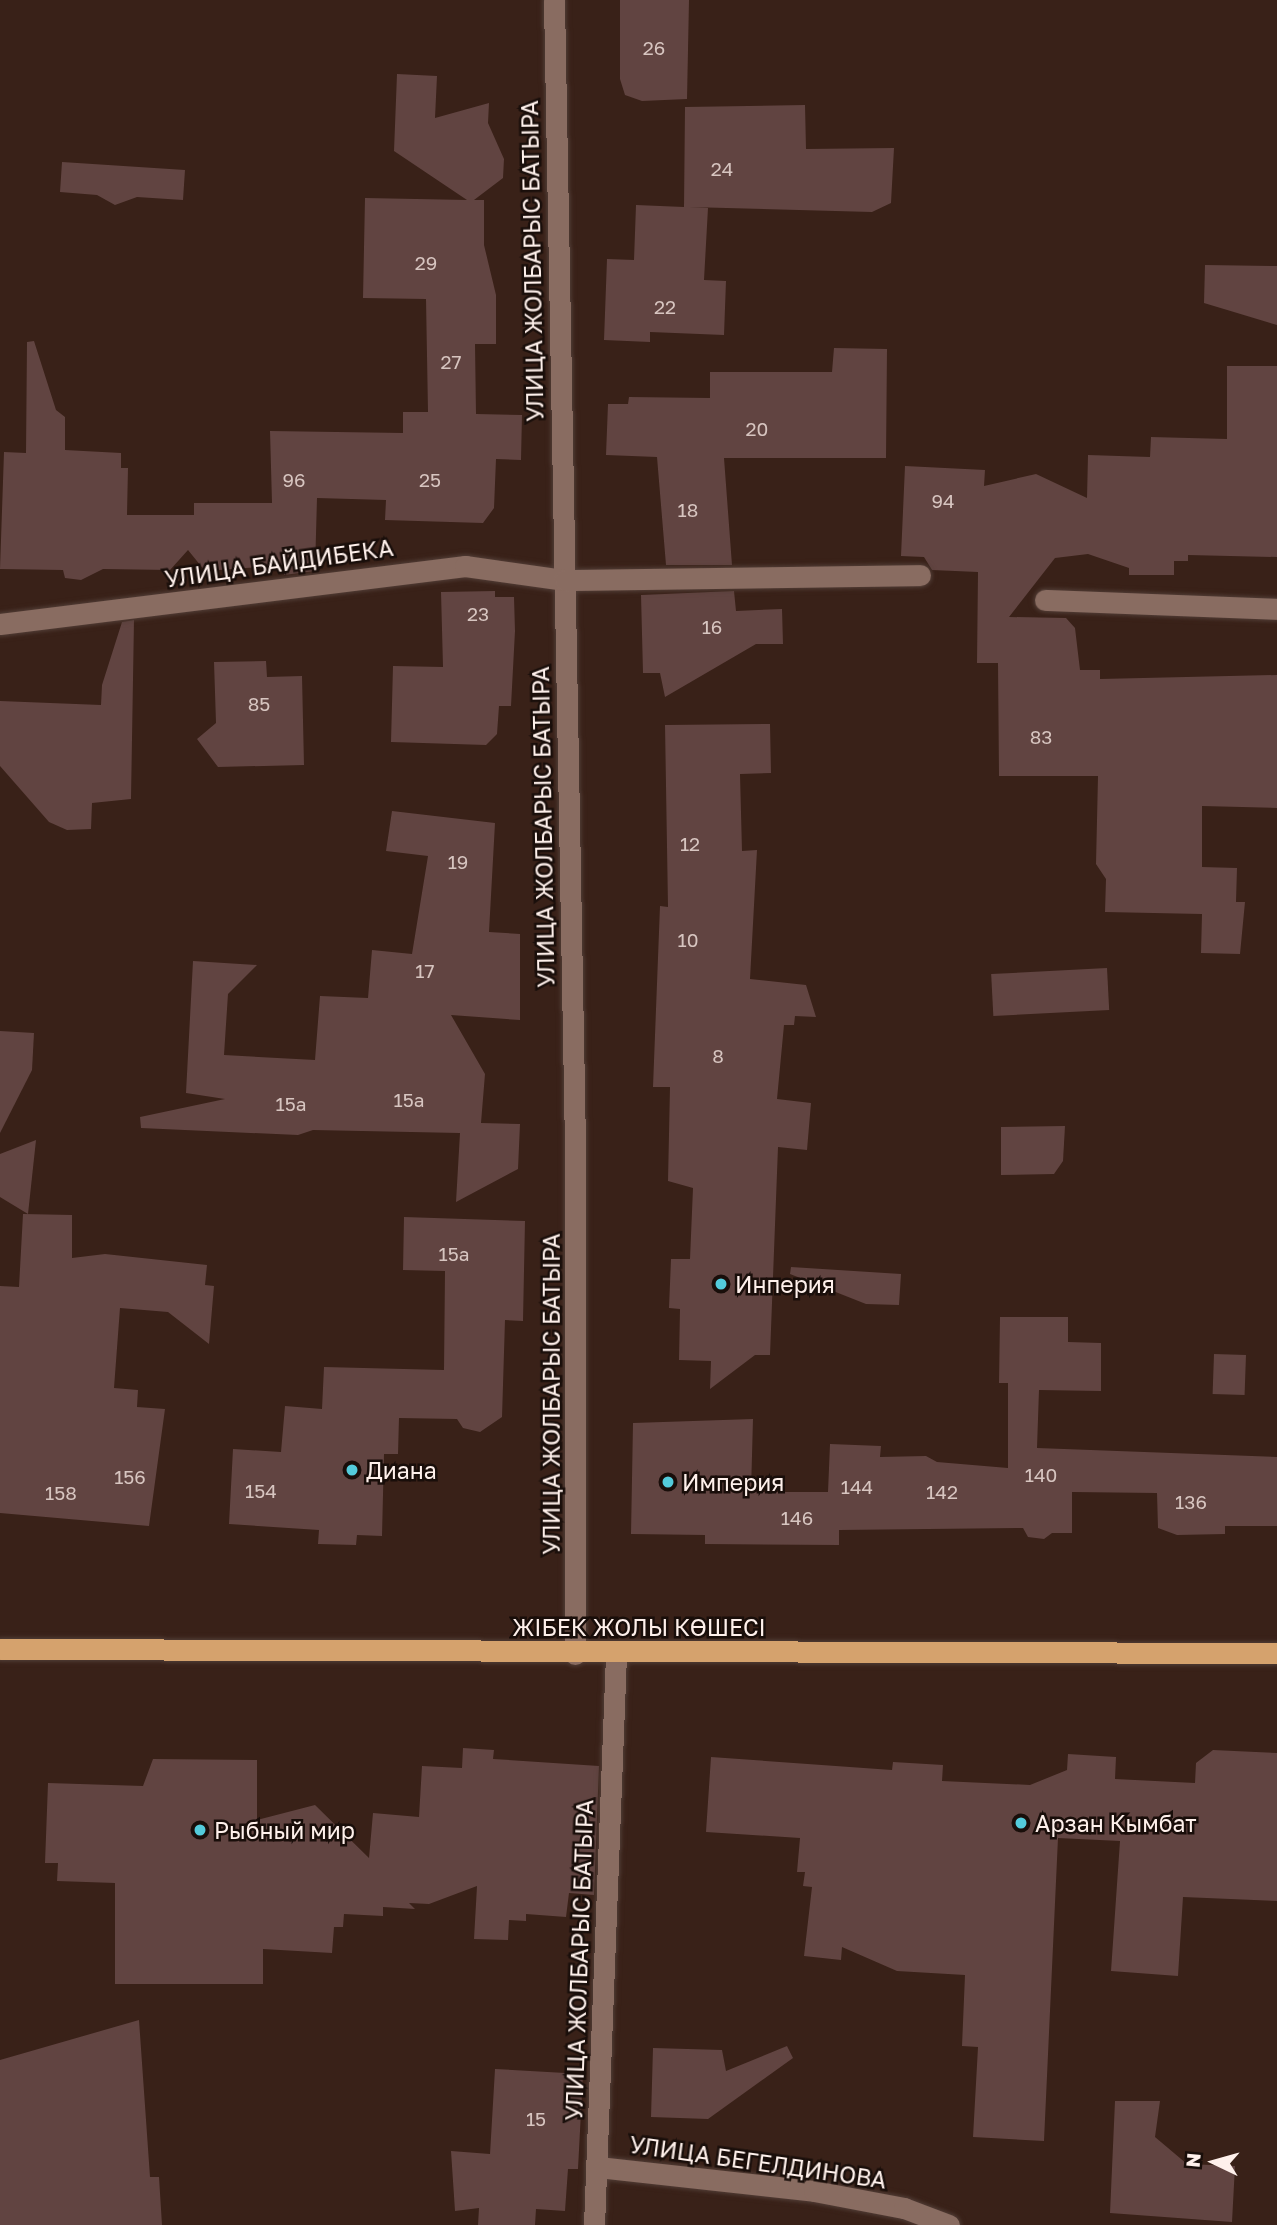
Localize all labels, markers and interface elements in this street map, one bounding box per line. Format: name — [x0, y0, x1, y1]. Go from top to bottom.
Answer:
house number: 26 — [643, 37, 665, 59]
street label: УЛИЦА ЖОЛБАРЫС БАТЫРА — [515, 100, 549, 422]
house number: 24 — [711, 158, 733, 180]
house number: 29 — [415, 252, 437, 274]
house number: 22 — [654, 296, 676, 318]
house number: 27 — [440, 351, 462, 373]
house number: 20 — [746, 418, 768, 440]
house number: 96 — [283, 469, 305, 491]
house number: 25 — [419, 469, 441, 491]
house number: 94 — [931, 490, 955, 512]
house number: 18 — [678, 499, 698, 521]
street label: УЛИЦА БАЙДИБЕКА — [163, 533, 395, 593]
house number: 23 — [467, 603, 489, 625]
house number: 16 — [702, 616, 722, 638]
street label: УЛИЦА ЖОЛБАРЫС БАТЫРА — [526, 666, 560, 988]
house number: 85 — [248, 693, 270, 715]
house number: 83 — [1030, 726, 1052, 748]
house number: 12 — [680, 833, 700, 855]
house number: 19 — [448, 851, 468, 873]
house number: 10 — [678, 929, 698, 951]
house number: 17 — [415, 960, 435, 982]
house number: 8 — [712, 1045, 724, 1067]
house number: 15а — [394, 1089, 424, 1111]
house number: 15а — [276, 1093, 306, 1115]
street label: УЛИЦА ЖОЛБАРЫС БАТЫРА — [537, 1233, 565, 1555]
house number: 15а — [439, 1243, 469, 1265]
place label: Инперия — [735, 1270, 835, 1298]
marker: Инперия — [713, 1276, 729, 1292]
place label: Диана — [366, 1456, 437, 1484]
marker: Диана — [344, 1462, 360, 1478]
house number: 140 — [1025, 1464, 1057, 1486]
house number: 156 — [114, 1466, 146, 1488]
place label: Империя — [682, 1468, 784, 1496]
marker: Империя — [660, 1474, 676, 1490]
house number: 144 — [841, 1476, 873, 1498]
house number: 154 — [245, 1480, 277, 1502]
house number: 142 — [926, 1481, 958, 1503]
house number: 158 — [45, 1482, 77, 1504]
house number: 136 — [1175, 1491, 1207, 1513]
house number: 146 — [781, 1507, 813, 1529]
street label: ЖІБЕК ЖОЛЫ КӨШЕСІ — [512, 1613, 766, 1641]
street label: УЛИЦА ЖОЛБАРЫС БАТЫРА — [560, 1799, 598, 2121]
place label: Арзан Кымбат — [1035, 1809, 1197, 1837]
marker: Арзан Кымбат — [1013, 1815, 1029, 1831]
place label: Рыбный мир — [214, 1816, 355, 1844]
marker: Рыбный мир — [192, 1822, 208, 1838]
house number: 15 — [526, 2108, 546, 2130]
north arrow — [1179, 2127, 1249, 2197]
street label: УЛИЦА БЕГЕЛДИНОВА — [628, 2130, 888, 2194]
text: N — [1180, 2152, 1205, 2168]

